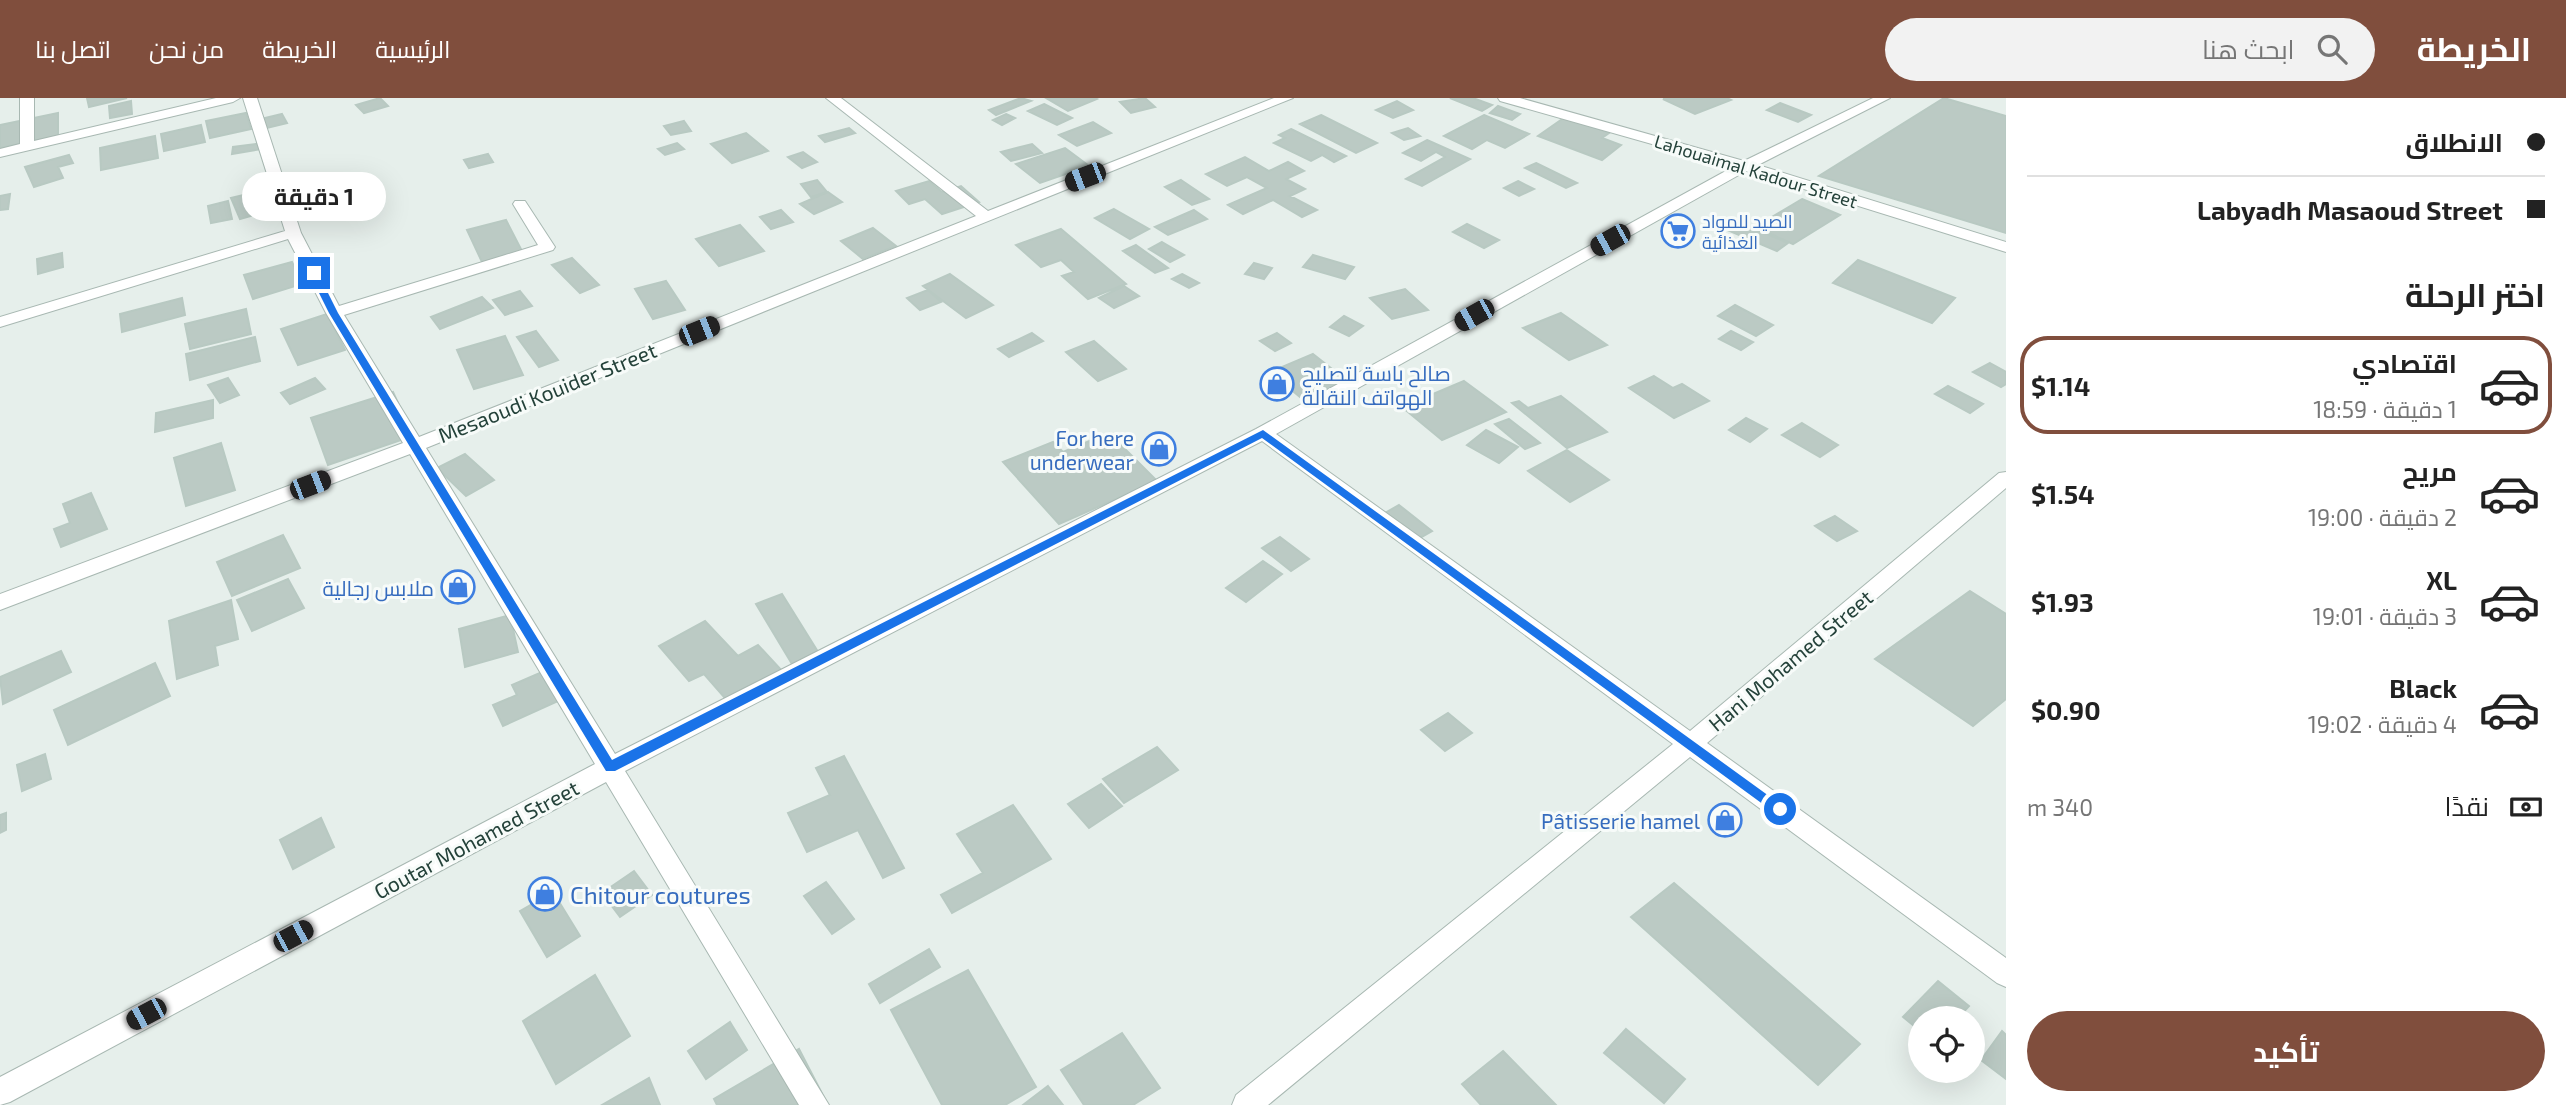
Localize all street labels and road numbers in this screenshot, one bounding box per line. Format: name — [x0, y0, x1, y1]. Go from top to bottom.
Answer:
street label: Lahouaimal Kadour Street — [1652, 130, 1860, 212]
street label: Mesaoudi Kouider Street — [434, 337, 660, 447]
street label: Hani Mohamed Street — [1703, 584, 1877, 736]
street label: Goutar Mohamed Street — [369, 774, 583, 904]

